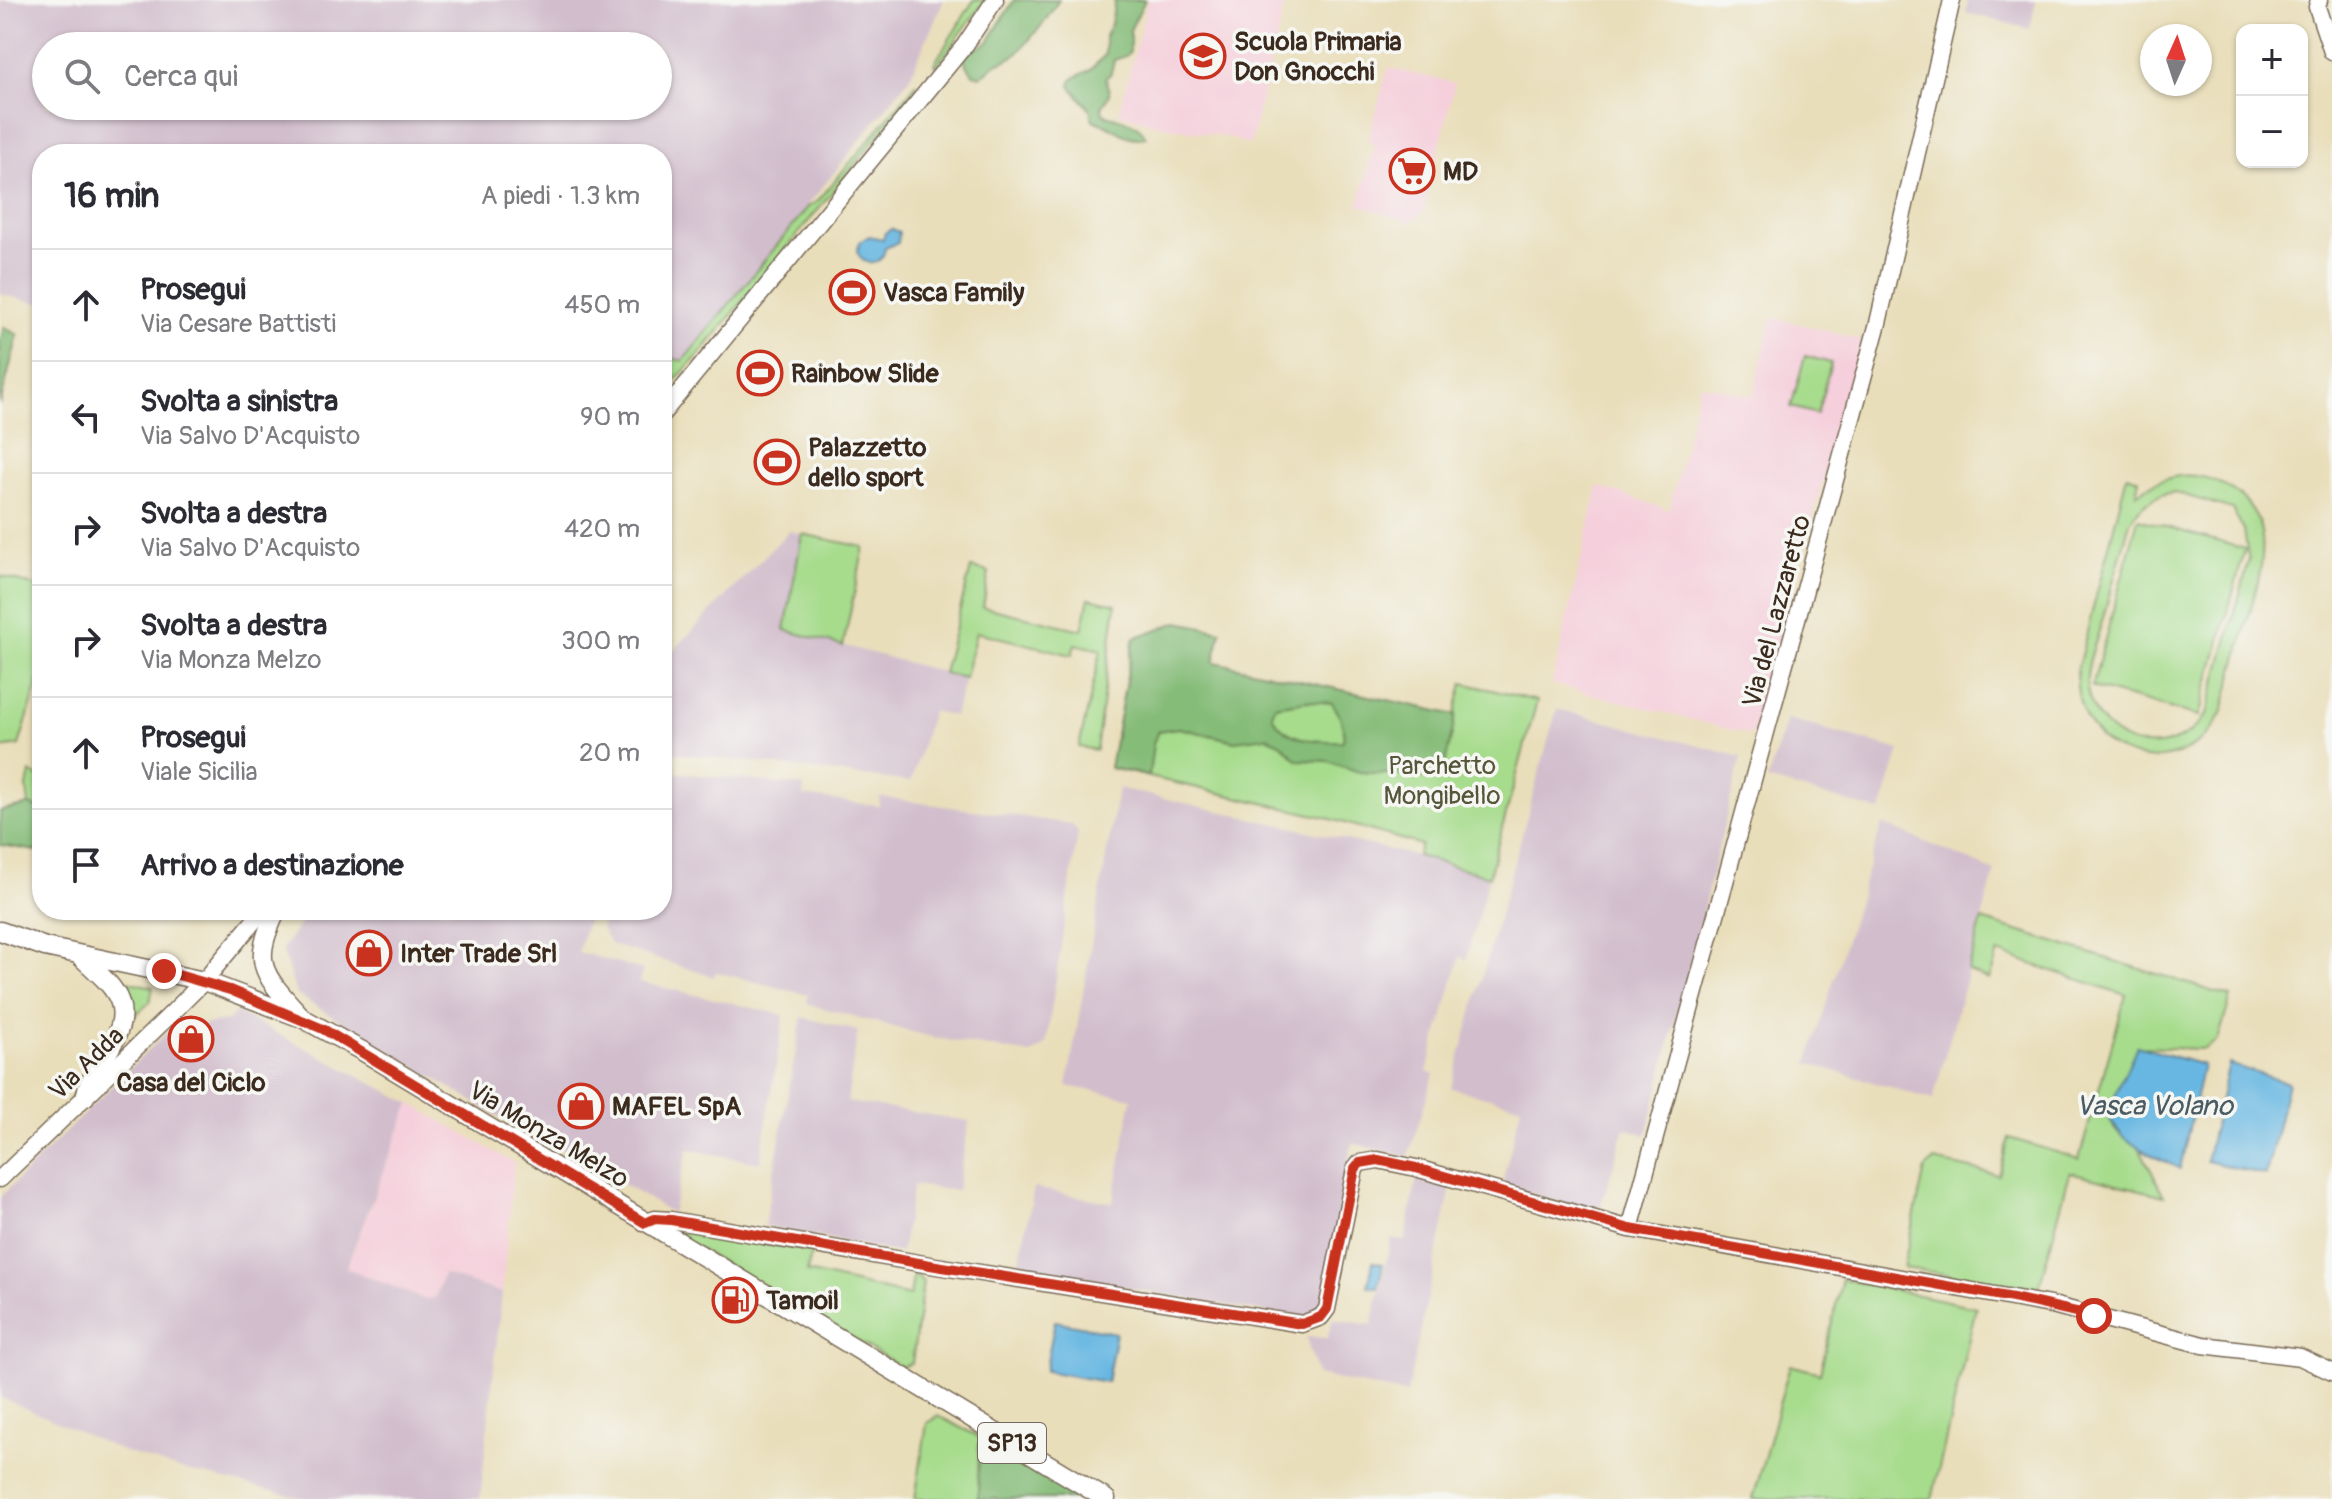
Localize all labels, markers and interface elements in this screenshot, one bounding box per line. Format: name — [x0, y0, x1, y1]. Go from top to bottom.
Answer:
north arrow — [2140, 24, 2212, 96]
map controls — [2236, 24, 2308, 168]
button: + — [2236, 24, 2308, 96]
place label: Scuola Primaria Don Gnocchi — [1234, 26, 1402, 88]
search box — [32, 32, 672, 120]
school or university icon: Scuola Primaria Don Gnocchi — [1179, 32, 1227, 80]
icon: search — [60, 54, 104, 98]
text: Cerca qui — [124, 58, 238, 95]
button: − — [2236, 96, 2308, 168]
supermarket icon: MD — [1388, 147, 1436, 195]
place label: MD — [1443, 156, 1478, 188]
text: 16 min — [64, 175, 160, 218]
text: A piedi · 1.3 km — [481, 180, 640, 212]
sports icon: Vasca Family — [828, 268, 876, 316]
text: Prosegui — [140, 271, 246, 308]
place label: Vasca Family — [883, 277, 1025, 309]
icon: ahead — [64, 283, 108, 327]
text: 450 m — [564, 289, 640, 321]
text: Via Cesare Battisti — [140, 308, 336, 340]
sports icon: Rainbow Slide — [736, 349, 784, 397]
place label: Rainbow Slide — [791, 358, 940, 390]
text: Svolta a sinistra — [140, 383, 338, 420]
icon: left — [64, 395, 108, 439]
text: 90 m — [580, 401, 640, 433]
text: Via Salvo D'Acquisto — [140, 420, 360, 452]
place label: Palazzetto dello sport — [808, 432, 927, 494]
sports icon: Palazzetto dello sport — [753, 438, 801, 486]
text: Svolta a destra — [140, 495, 327, 532]
icon: right — [64, 507, 108, 551]
street label: Via del Lazzaretto — [1736, 511, 1818, 711]
text: 420 m — [564, 513, 640, 545]
text: Via Salvo D'Acquisto — [140, 532, 360, 564]
text: Svolta a destra — [140, 607, 327, 644]
icon: right — [64, 619, 108, 663]
text: 300 m — [561, 625, 640, 657]
text: Via Monza Melzo — [140, 644, 322, 676]
text: Prosegui — [140, 719, 246, 756]
icon: ahead — [64, 731, 108, 775]
text: 20 m — [579, 737, 640, 769]
park label: Parchetto Mongibello — [1384, 750, 1500, 812]
text: Viale Sicilia — [140, 756, 257, 788]
icon: arrive — [64, 843, 108, 887]
text: Arrivo a destinazione — [140, 847, 404, 884]
shop icon: Inter Trade Srl — [345, 929, 393, 977]
place label: Inter Trade Srl — [400, 938, 557, 970]
route end — [146, 953, 182, 989]
shop icon: Casa del Ciclo — [167, 1015, 215, 1063]
street label: Via Adda — [42, 1020, 131, 1107]
place label: Casa del Ciclo — [116, 1067, 266, 1099]
street label: Via Monza Melzo — [462, 1074, 635, 1195]
shop icon: MAFEL SpA — [557, 1082, 605, 1130]
water label: Vasca Volano — [2075, 1089, 2235, 1124]
place label: MAFEL SpA — [612, 1091, 742, 1123]
fuel station icon: Tamoil — [711, 1276, 759, 1324]
place label: Tamoil — [765, 1285, 839, 1317]
route start — [2076, 1298, 2112, 1334]
road number: SP13 — [978, 1423, 1046, 1463]

